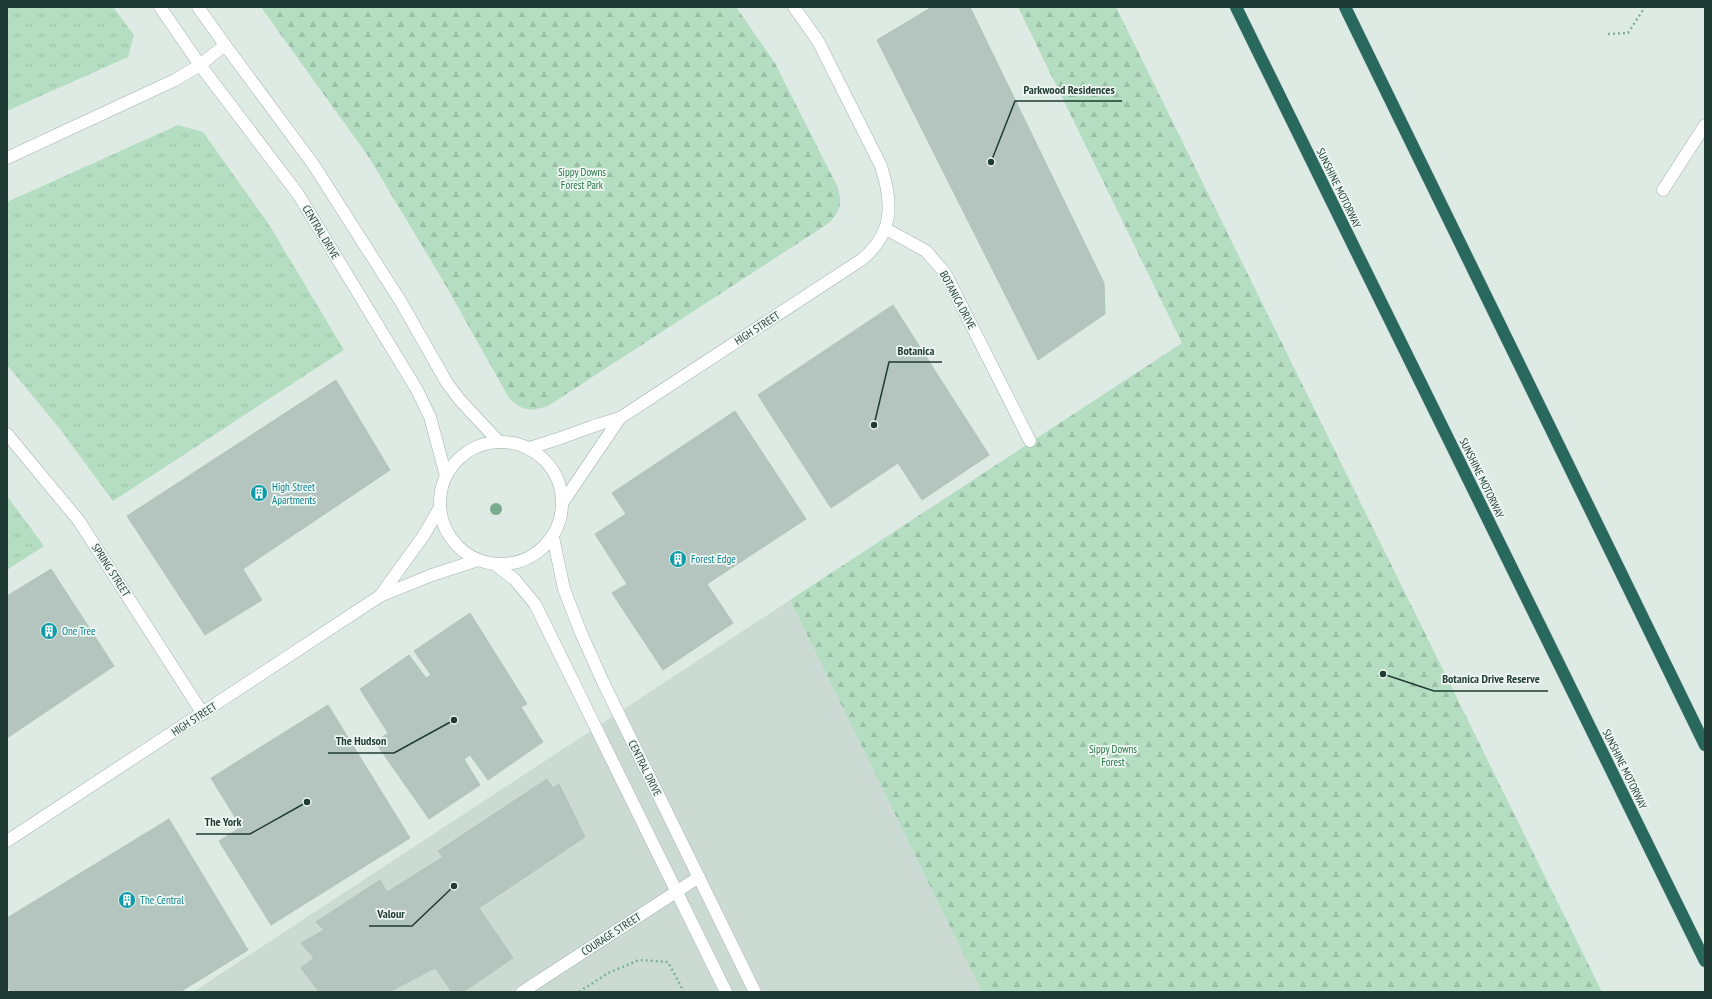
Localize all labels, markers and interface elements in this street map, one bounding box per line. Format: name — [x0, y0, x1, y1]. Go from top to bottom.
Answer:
callout: Parkwood Residences — [1015, 77, 1122, 101]
text: Parkwood Residences — [1023, 82, 1115, 97]
street label: SUNSHINE MOTORWAY — [1314, 146, 1364, 230]
park label: Sippy Downs Forest Park — [558, 165, 606, 192]
street label: CENTRAL DRIVE — [299, 202, 343, 262]
street label: BOTANICA DRIVE — [937, 268, 979, 332]
street label: HIGH STREET — [732, 308, 782, 348]
callout: Botanica — [889, 338, 942, 362]
text: Botanica — [898, 343, 934, 358]
street label: SUNSHINE MOTORWAY — [1457, 436, 1507, 520]
place label: High Street Apartments — [272, 480, 316, 507]
building icon: High Street Apartments — [249, 483, 269, 503]
street label: SPRING STREET — [89, 541, 133, 599]
building icon: Forest Edge — [668, 549, 688, 569]
place label: Forest Edge — [691, 552, 736, 566]
building icon: One Tree — [39, 621, 59, 641]
place label: One Tree — [62, 624, 96, 638]
callout: Botanica Drive Reserve — [1434, 667, 1548, 691]
text: Botanica Drive Reserve — [1442, 671, 1540, 686]
street label: HIGH STREET — [169, 699, 219, 739]
street label: SUNSHINE MOTORWAY — [1600, 727, 1650, 811]
callout: The Hudson — [328, 729, 394, 753]
text: The Hudson — [336, 733, 386, 748]
street label: CENTRAL DRIVE — [625, 738, 665, 799]
park label: Sippy Downs Forest — [1089, 742, 1137, 769]
callout: The York — [196, 810, 250, 834]
text: The York — [204, 814, 242, 829]
building icon: The Central — [117, 890, 137, 910]
place label: The Central — [140, 893, 184, 907]
callout: Valour — [369, 902, 412, 926]
text: Valour — [376, 906, 405, 921]
street label: COURAGE STREET — [579, 909, 644, 958]

